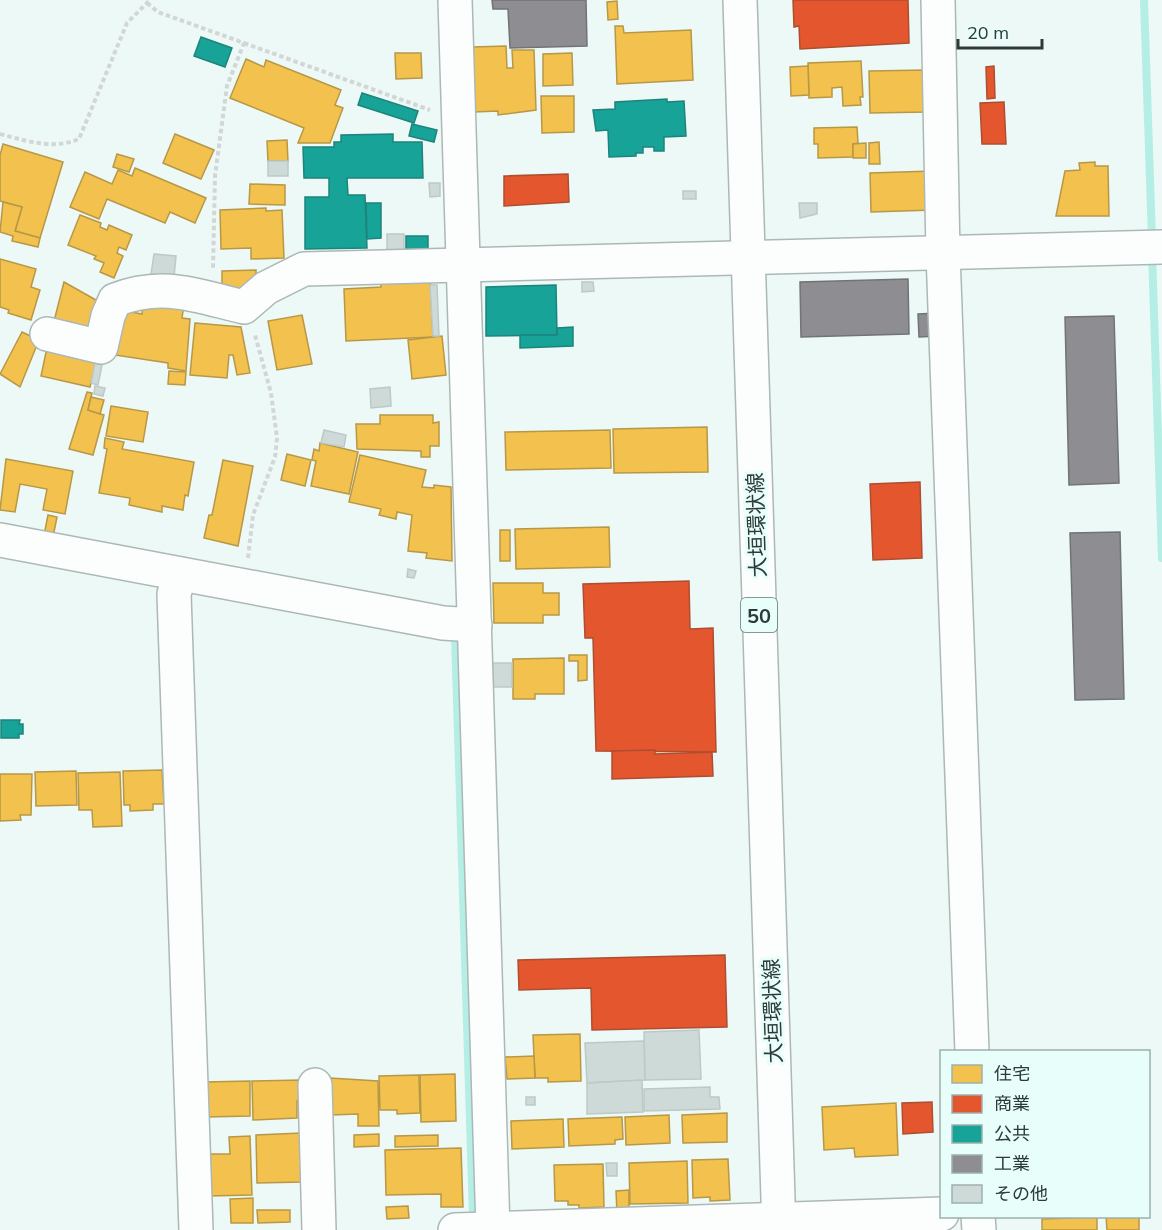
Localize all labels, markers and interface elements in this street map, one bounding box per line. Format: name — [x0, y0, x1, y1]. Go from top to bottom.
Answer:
scale bar — [958, 12, 1042, 50]
text: 20 m — [967, 21, 1009, 44]
street label: 大垣環状線 — [741, 472, 771, 578]
road number: 50 — [741, 598, 777, 632]
street label: 大垣環状線 — [757, 958, 787, 1064]
legend — [940, 1050, 1150, 1218]
text: 住宅 — [994, 1062, 1030, 1085]
text: 商業 — [994, 1092, 1030, 1115]
text: 公共 — [994, 1122, 1030, 1145]
text: 工業 — [994, 1152, 1030, 1175]
text: その他 — [994, 1182, 1048, 1205]

